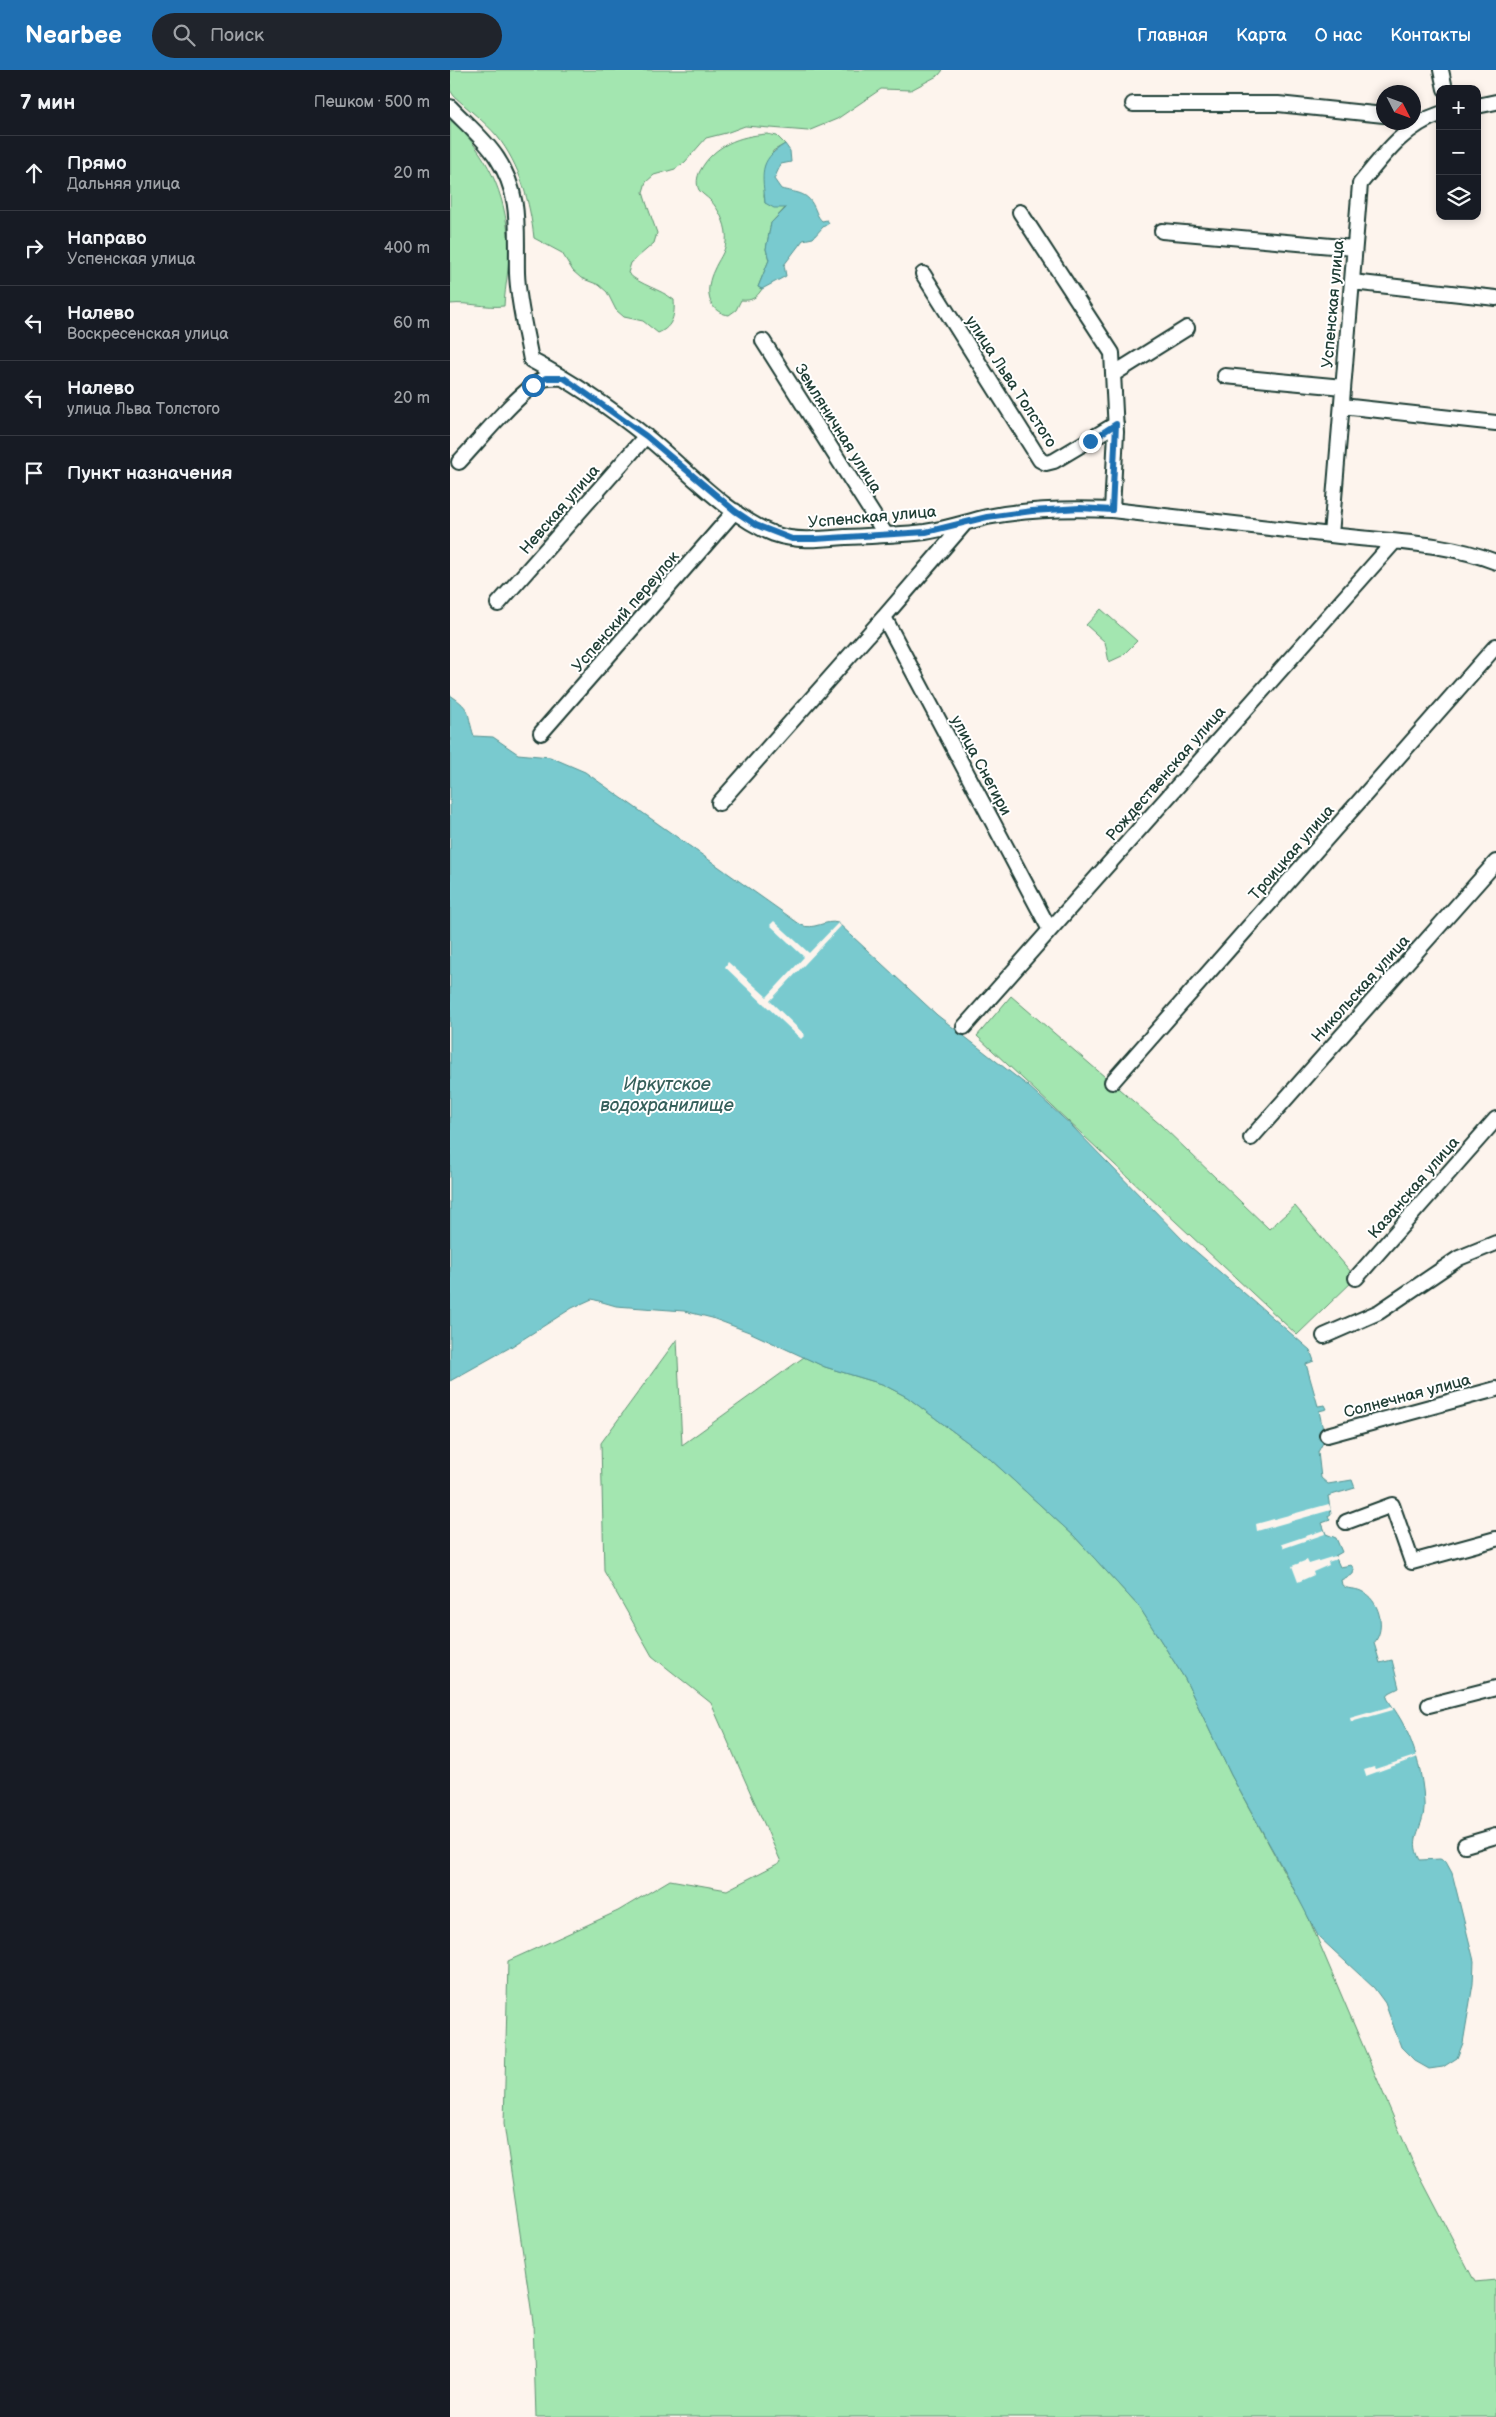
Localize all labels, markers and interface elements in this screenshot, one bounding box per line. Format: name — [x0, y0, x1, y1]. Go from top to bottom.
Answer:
search box — [152, 13, 502, 58]
text: Nearbee — [25, 21, 122, 50]
icon: search — [170, 21, 198, 49]
text: Поиск — [210, 24, 264, 47]
text: Главная — [1137, 25, 1208, 46]
text: Карта — [1236, 25, 1287, 46]
text: О нас — [1315, 25, 1362, 46]
text: Контакты — [1390, 25, 1471, 46]
north arrow — [1376, 85, 1421, 130]
map controls — [1436, 85, 1481, 220]
button: + — [1436, 85, 1481, 130]
text: 7 мин — [20, 90, 75, 115]
text: Пешком · 500 m — [314, 93, 430, 112]
button: − — [1436, 130, 1481, 175]
text: Прямо — [67, 152, 127, 175]
icon: ahead — [20, 159, 48, 187]
text: 20 m — [394, 164, 430, 183]
text: Дальняя улица — [67, 175, 180, 194]
button: layers — [1436, 175, 1481, 220]
text: Направо — [67, 227, 147, 250]
icon: right — [20, 234, 48, 262]
text: 400 m — [384, 239, 430, 258]
street label: Успенская улица — [1318, 239, 1349, 369]
text: Успенская улица — [67, 250, 196, 269]
text: Налево — [67, 302, 134, 325]
icon: left — [20, 309, 48, 337]
street label: улица Льва Толстого — [961, 313, 1060, 451]
text: 60 m — [393, 314, 430, 333]
text: Воскресенская улица — [67, 325, 229, 344]
street label: Земляничная улица — [790, 361, 886, 497]
route start — [522, 374, 545, 397]
text: Налево — [67, 377, 134, 400]
icon: left — [20, 384, 48, 412]
text: 20 m — [394, 389, 430, 408]
text: улица Льва Толстого — [67, 400, 220, 419]
route end — [1079, 430, 1102, 453]
icon: arrive — [20, 459, 48, 487]
street label: Невская улица — [516, 461, 604, 559]
text: Пункт назначения — [67, 462, 232, 485]
street label: Успенская улица — [807, 502, 938, 533]
street label: Успенский переулок — [569, 547, 684, 676]
street label: Рождественская улица — [1102, 702, 1230, 845]
street label: улица Снегири — [946, 712, 1015, 819]
street label: Троицкая улица — [1246, 801, 1339, 905]
street label: Никольская улица — [1308, 931, 1414, 1046]
water label: Иркутское водохранилище — [600, 1074, 734, 1116]
street label: Казанская улица — [1365, 1133, 1464, 1243]
street label: Солнечная улица — [1342, 1370, 1473, 1422]

